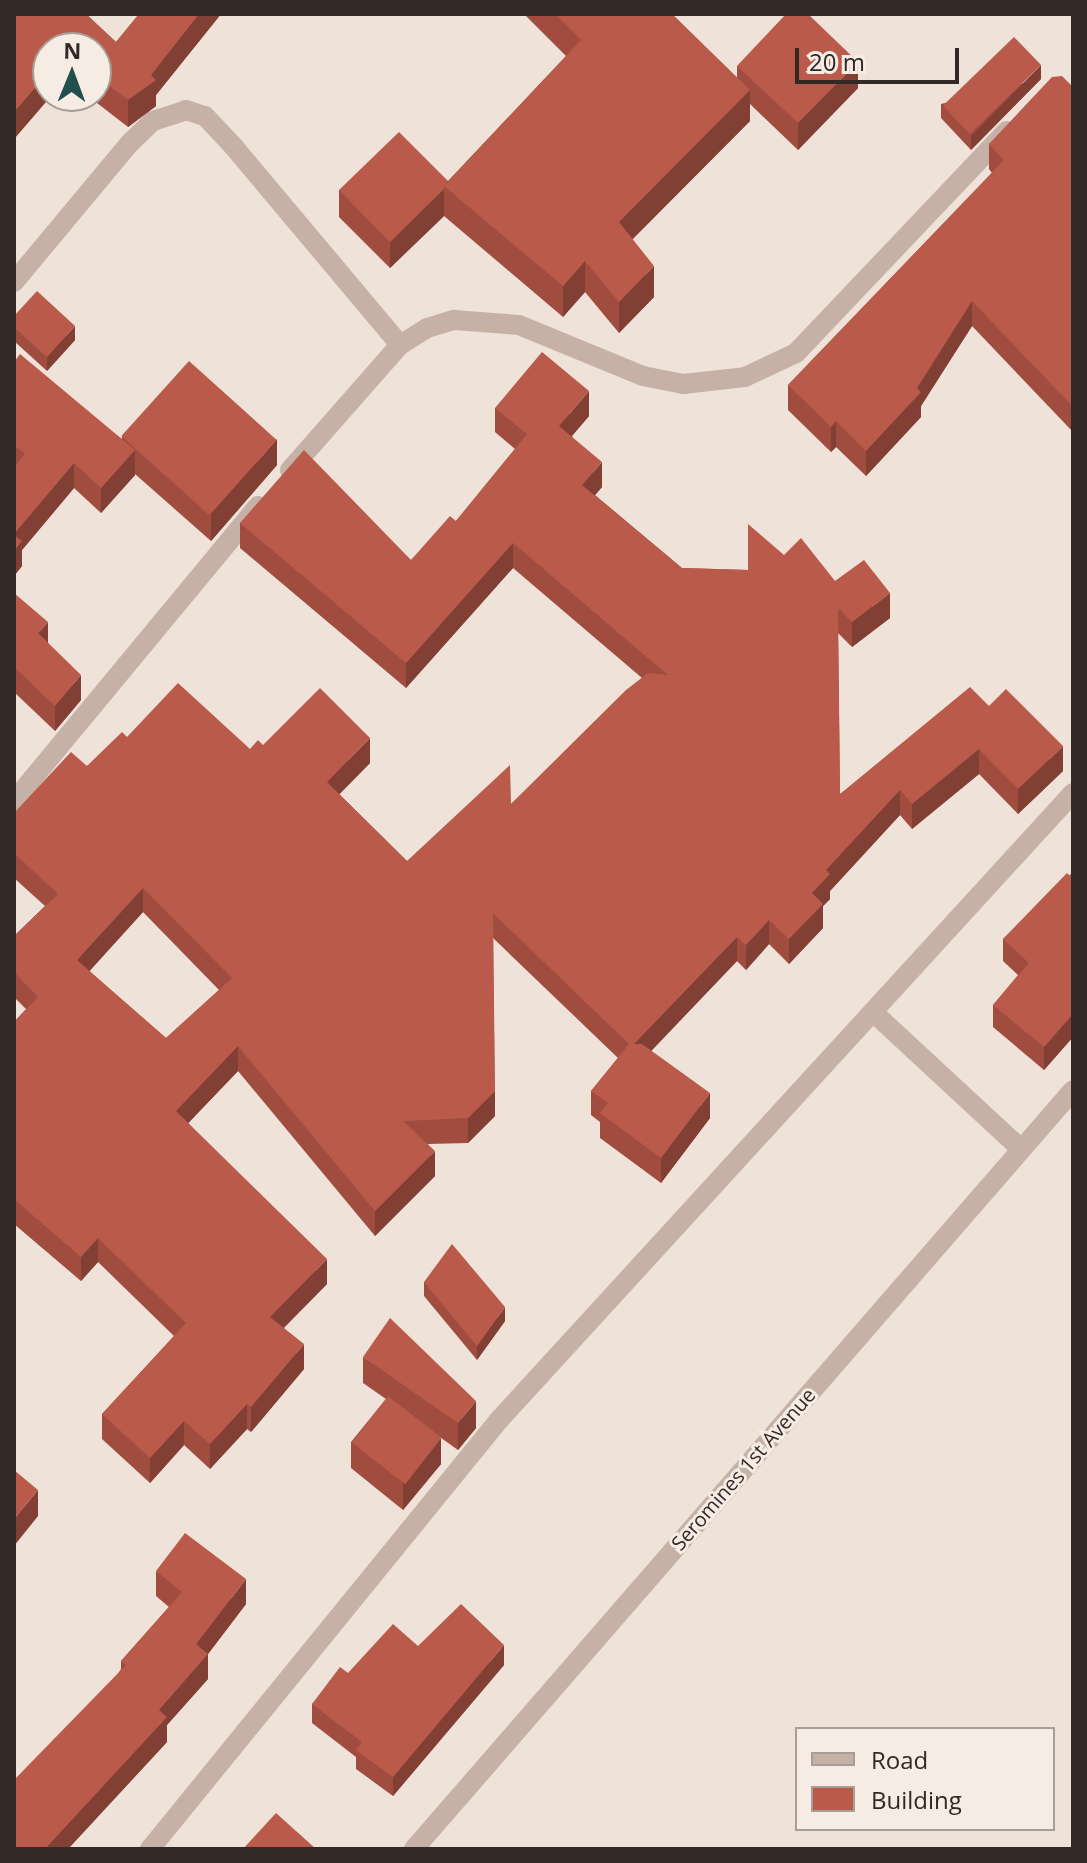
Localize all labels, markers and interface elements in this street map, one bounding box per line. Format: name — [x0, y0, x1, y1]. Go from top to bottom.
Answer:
north arrow — [32, 32, 112, 112]
scale bar — [799, 32, 963, 82]
text: N — [63, 35, 82, 65]
text: 20 m — [809, 45, 865, 78]
street label: Seromines 1st Avenue — [666, 1383, 820, 1555]
legend — [795, 1727, 1055, 1831]
text: Road — [871, 1743, 928, 1776]
text: Building — [871, 1783, 962, 1816]

